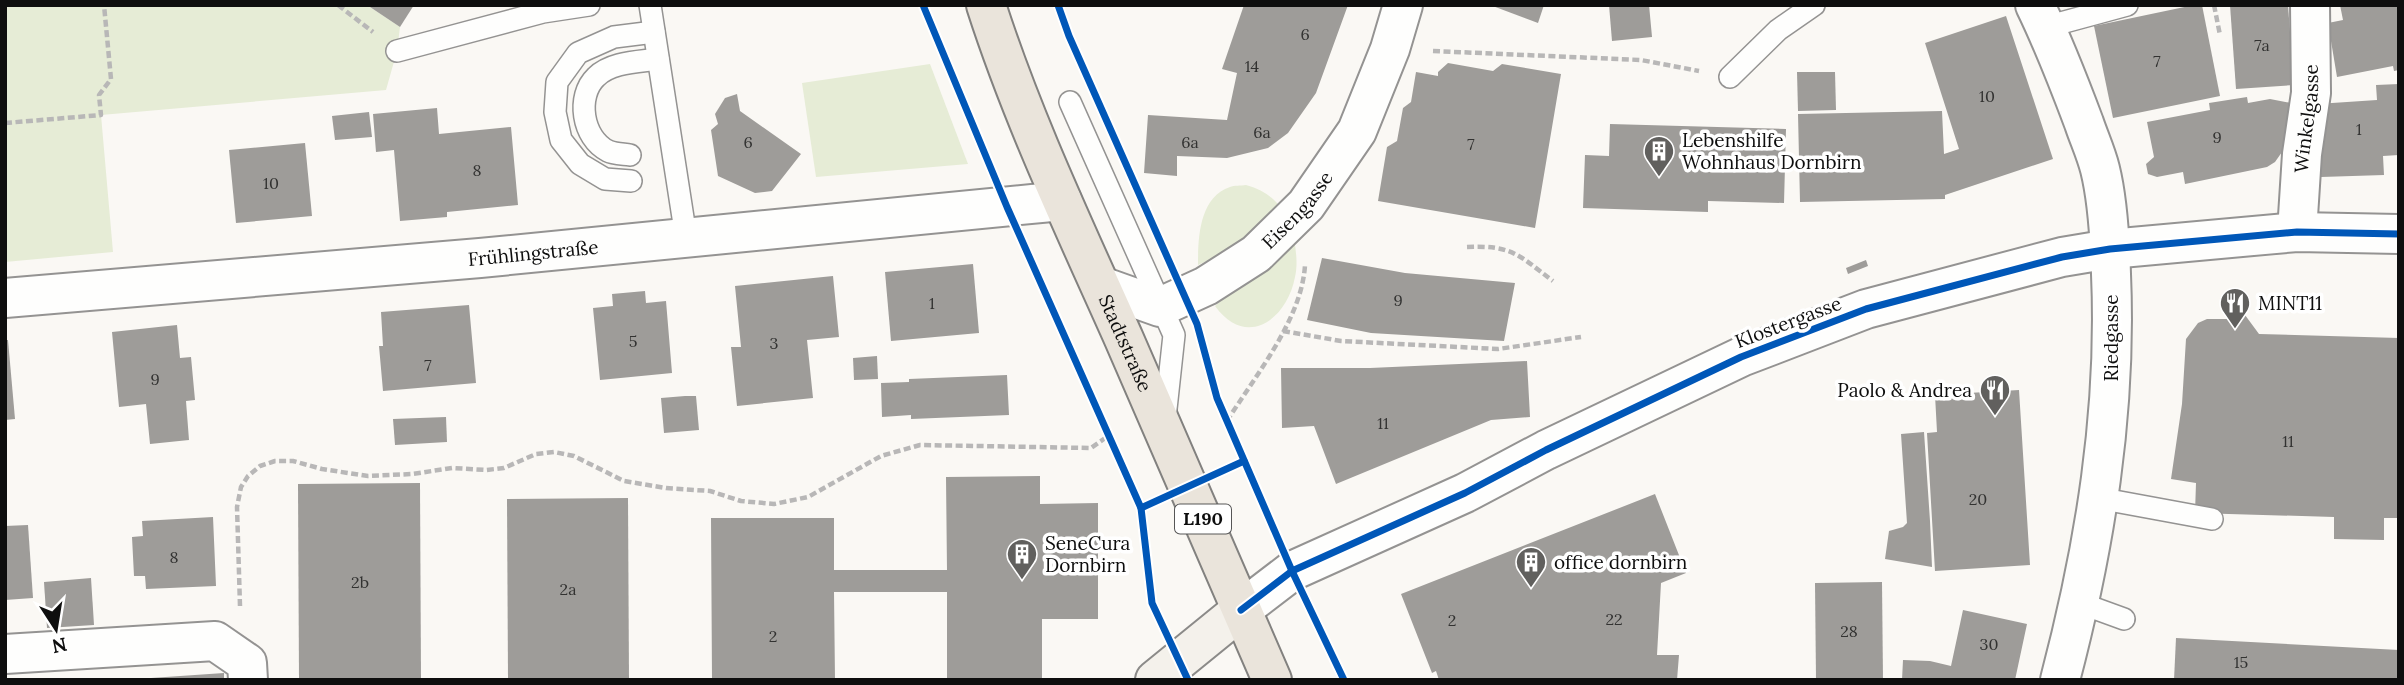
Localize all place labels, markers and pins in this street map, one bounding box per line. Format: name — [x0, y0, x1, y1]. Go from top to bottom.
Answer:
place label: Lebenshilfe Wohnhaus Dornbirn — [1682, 128, 1862, 174]
building icon: Lebenshilfe Wohnhaus Dornbirn — [1642, 134, 1676, 178]
restaurant icon: MINT11 — [2218, 286, 2252, 330]
place label: MINT11 — [2258, 291, 2322, 315]
restaurant icon: Paolo & Andrea — [1978, 373, 2012, 417]
place label: Paolo & Andrea — [1837, 378, 1972, 402]
place label: SeneCura Dornbirn — [1045, 531, 1131, 577]
building icon: SeneCura Dornbirn — [1005, 537, 1039, 581]
building icon: office dornbirn — [1514, 545, 1548, 589]
place label: office dornbirn — [1554, 550, 1687, 574]

